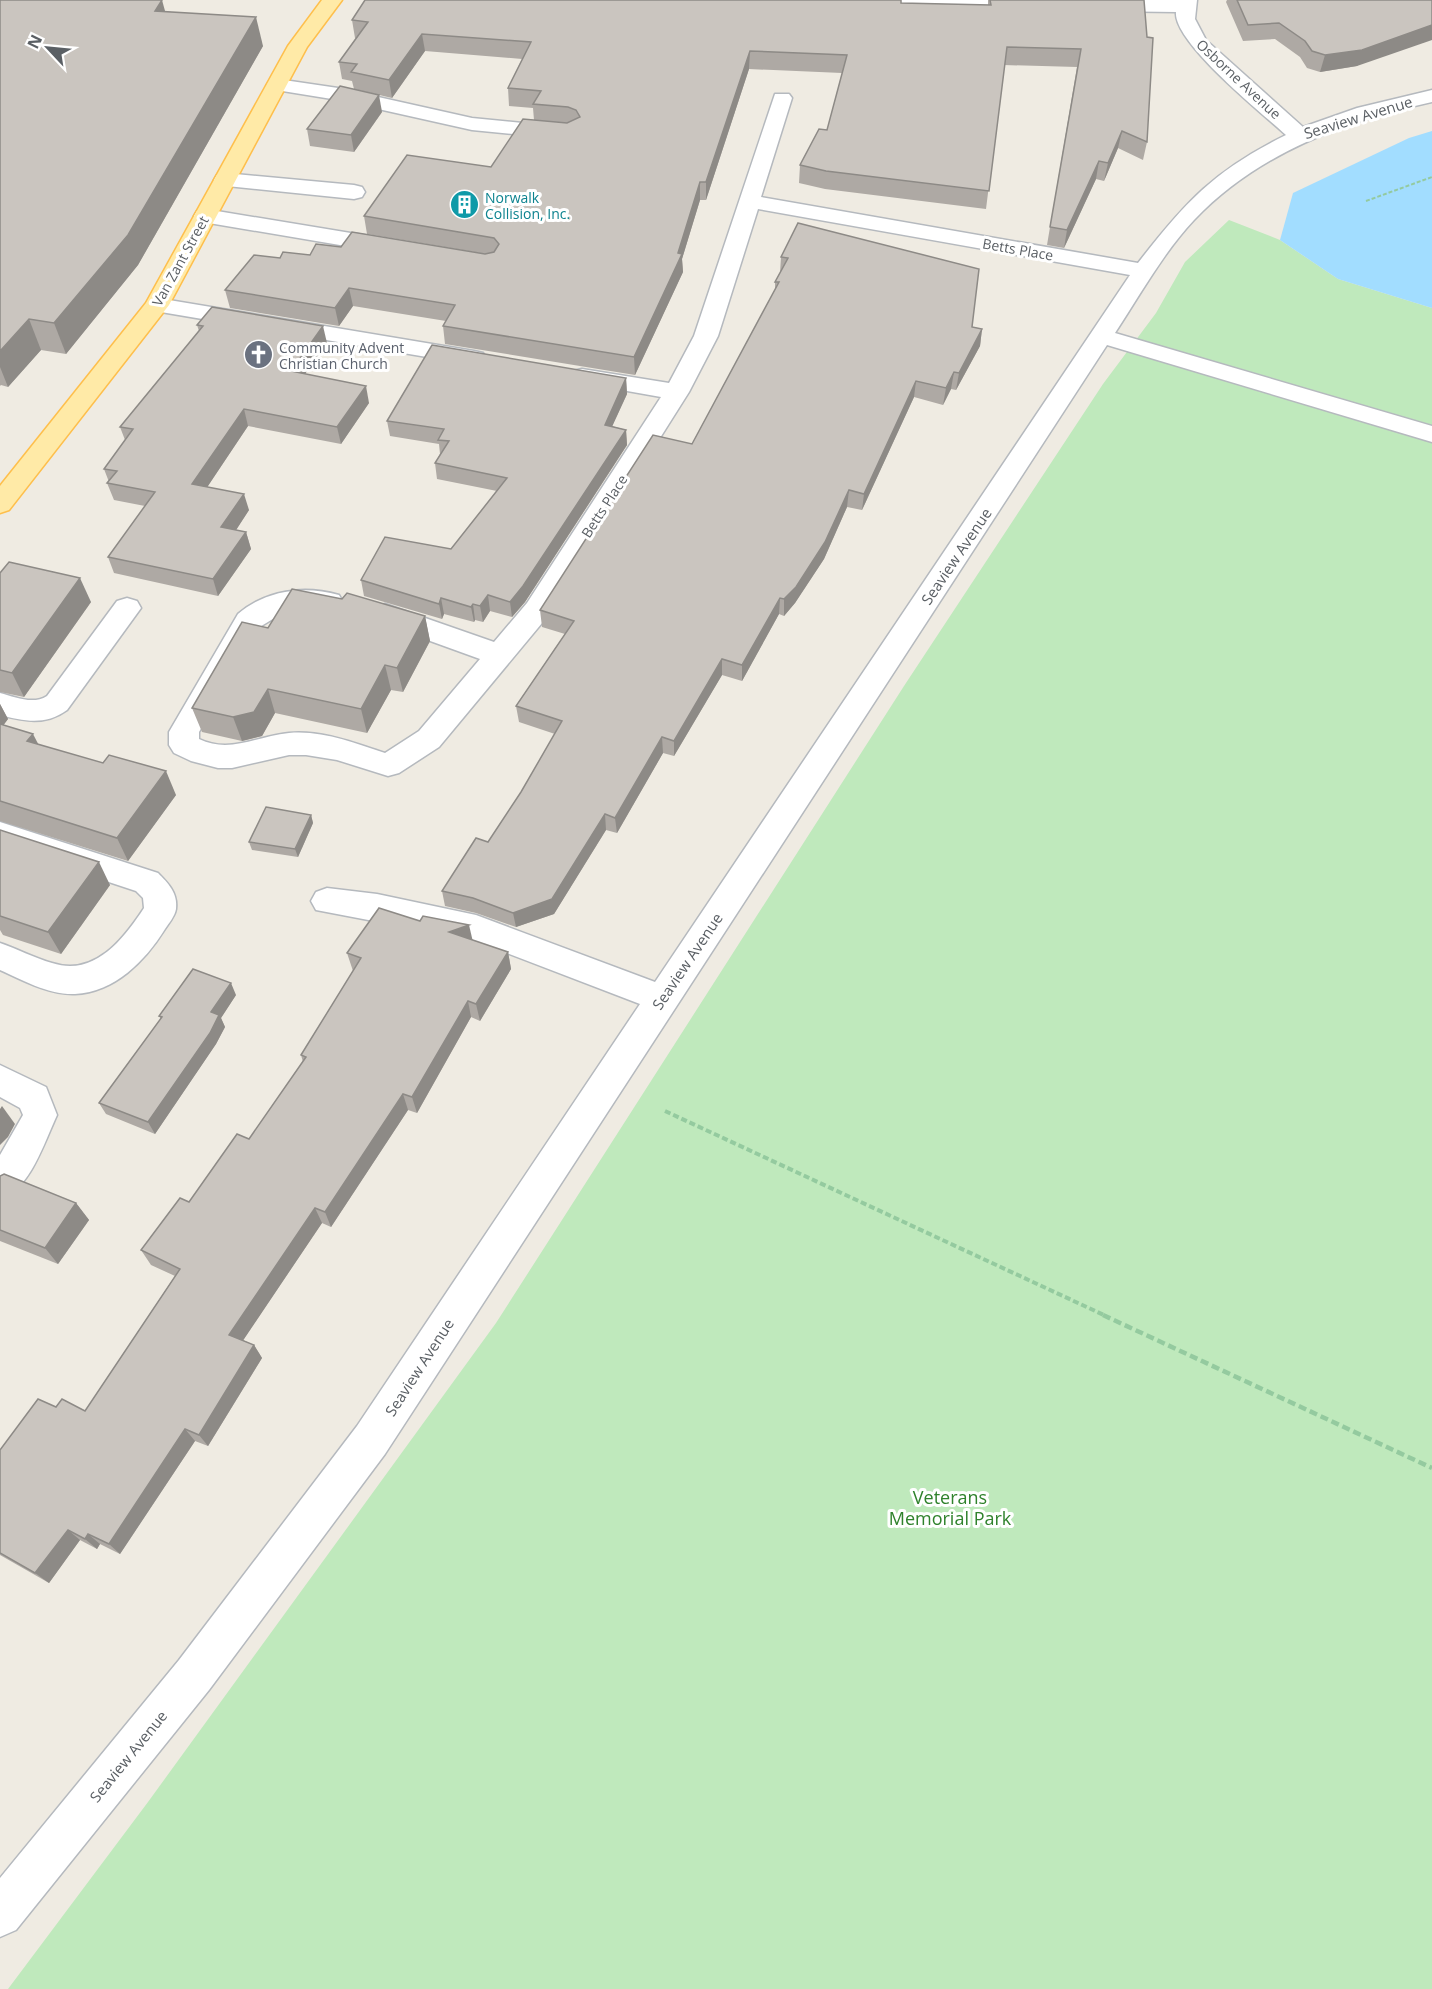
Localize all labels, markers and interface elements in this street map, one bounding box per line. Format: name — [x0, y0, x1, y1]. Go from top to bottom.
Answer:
north arrow — [18, 18, 78, 78]
text: N — [22, 31, 47, 52]
street label: Osborne Avenue — [1193, 35, 1285, 123]
street label: Seaview Avenue — [1301, 91, 1415, 143]
place label: Norwalk Collision, Inc. — [485, 188, 570, 223]
building icon: Norwalk Collision, Inc. — [448, 189, 480, 221]
street label: Van Zant Street — [147, 212, 213, 310]
street label: Betts Place — [981, 233, 1055, 265]
place label: Community Advent Christian Church — [279, 338, 404, 373]
church icon: Community Advent Christian Church — [242, 339, 274, 371]
street label: Betts Place — [577, 471, 632, 541]
street label: Seaview Avenue — [916, 504, 996, 608]
street label: Seaview Avenue — [647, 909, 727, 1013]
street label: Seaview Avenue — [380, 1314, 458, 1420]
park label: Veterans Memorial Park — [889, 1485, 1012, 1530]
street label: Seaview Avenue — [85, 1706, 171, 1806]

